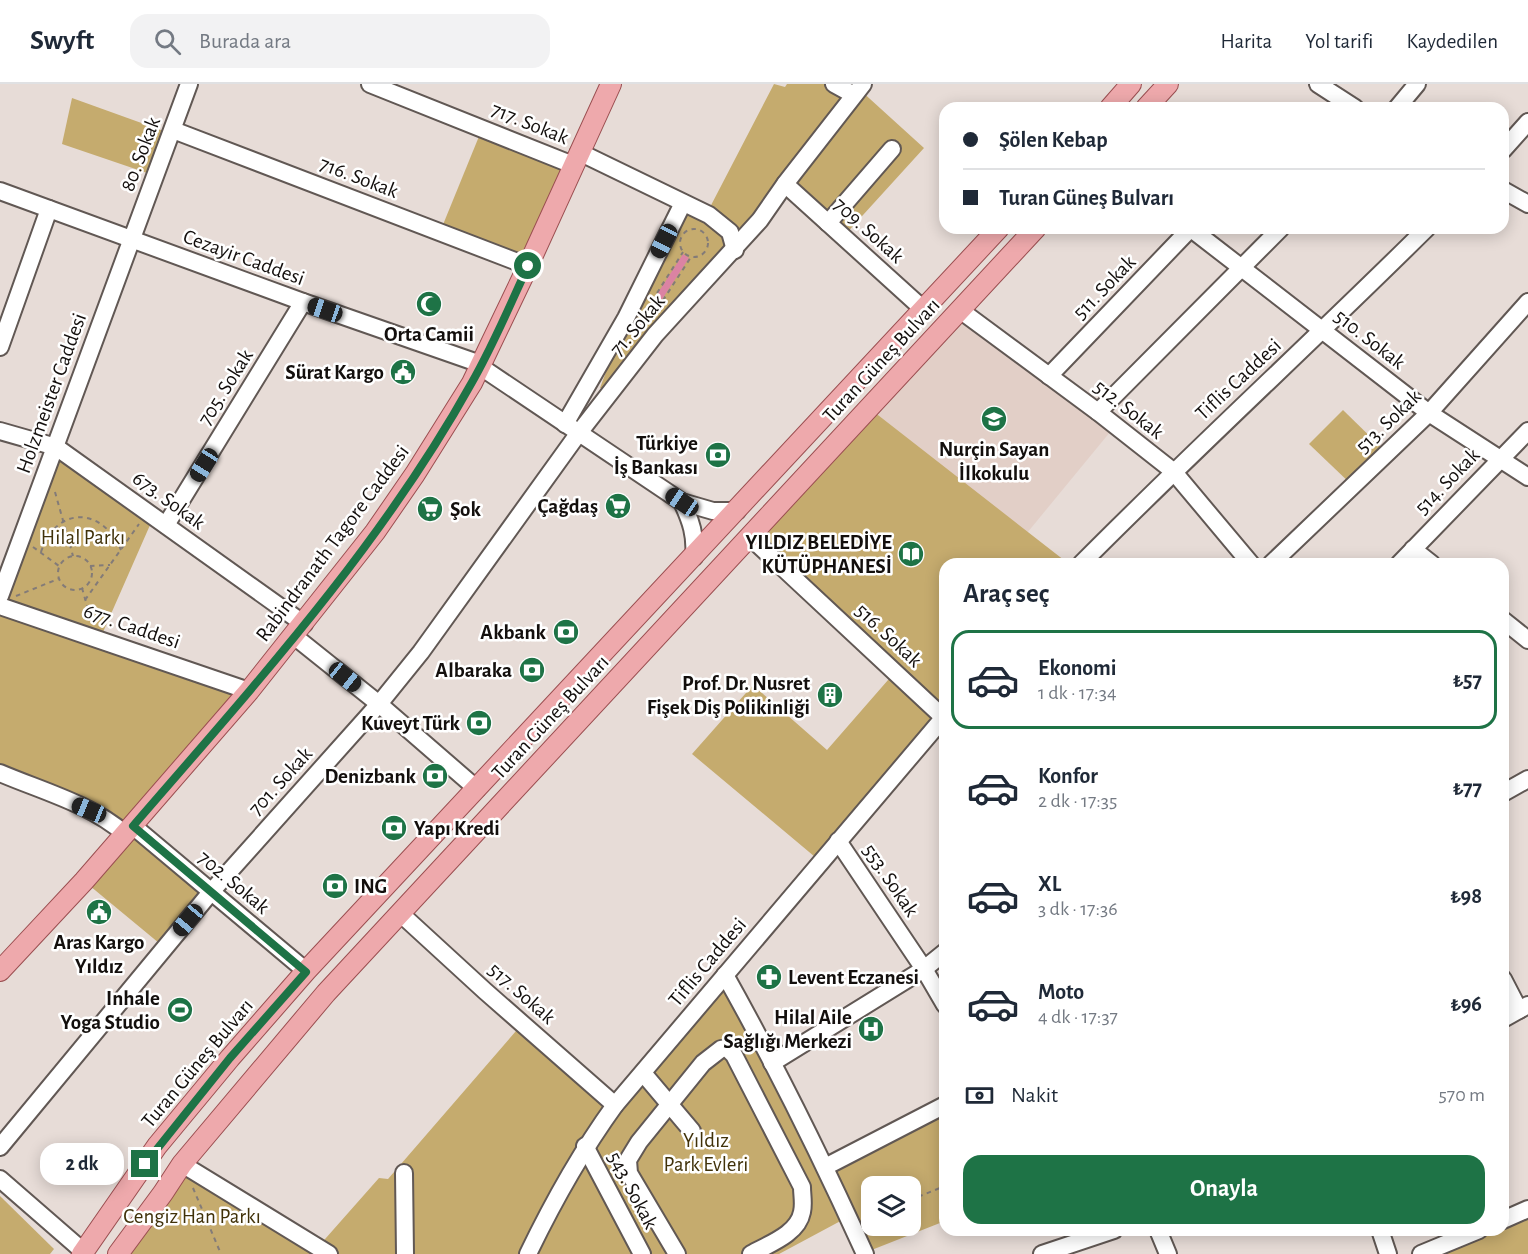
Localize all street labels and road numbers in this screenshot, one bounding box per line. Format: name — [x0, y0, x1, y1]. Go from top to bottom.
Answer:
street label: 717. Sokak — [488, 99, 572, 149]
street label: 80. Sokak — [117, 114, 164, 194]
street label: 716. Sokak — [317, 153, 401, 202]
street label: 709. Sokak — [830, 194, 908, 267]
street label: Cezayir Caddesi — [180, 226, 307, 289]
street label: 511. Sokak — [1069, 251, 1140, 323]
street label: 71. Sokak — [606, 290, 669, 360]
street label: Turan Güneş Bulvarı — [819, 294, 944, 426]
street label: 510. Sokak — [1330, 305, 1409, 374]
street label: Holzmeister Caddesi — [13, 310, 90, 476]
street label: Tiflis Caddesi — [1191, 335, 1285, 424]
street label: 705. Sokak — [194, 345, 257, 429]
street label: 512. Sokak — [1090, 376, 1168, 443]
street label: 513. Sokak — [1352, 385, 1425, 457]
street label: Rabindranath Tagore Caddesi — [252, 441, 413, 645]
street label: 514. Sokak — [1411, 444, 1484, 518]
street label: 673. Sokak — [129, 467, 209, 534]
street label: 677. Caddesi — [81, 600, 183, 653]
street label: 516. Sokak — [851, 600, 926, 671]
street label: Turan Güneş Bulvarı — [488, 651, 613, 783]
street label: 701. Sokak — [245, 743, 316, 819]
street label: 553. Sokak — [859, 840, 923, 921]
street label: 702. Sokak — [194, 847, 274, 918]
street label: Tiflis Caddesi — [664, 914, 750, 1011]
street label: 517. Sokak — [484, 959, 560, 1028]
street label: Turan Güneş Bulvarı — [138, 995, 257, 1132]
street label: 543. Sokak — [604, 1148, 662, 1233]

